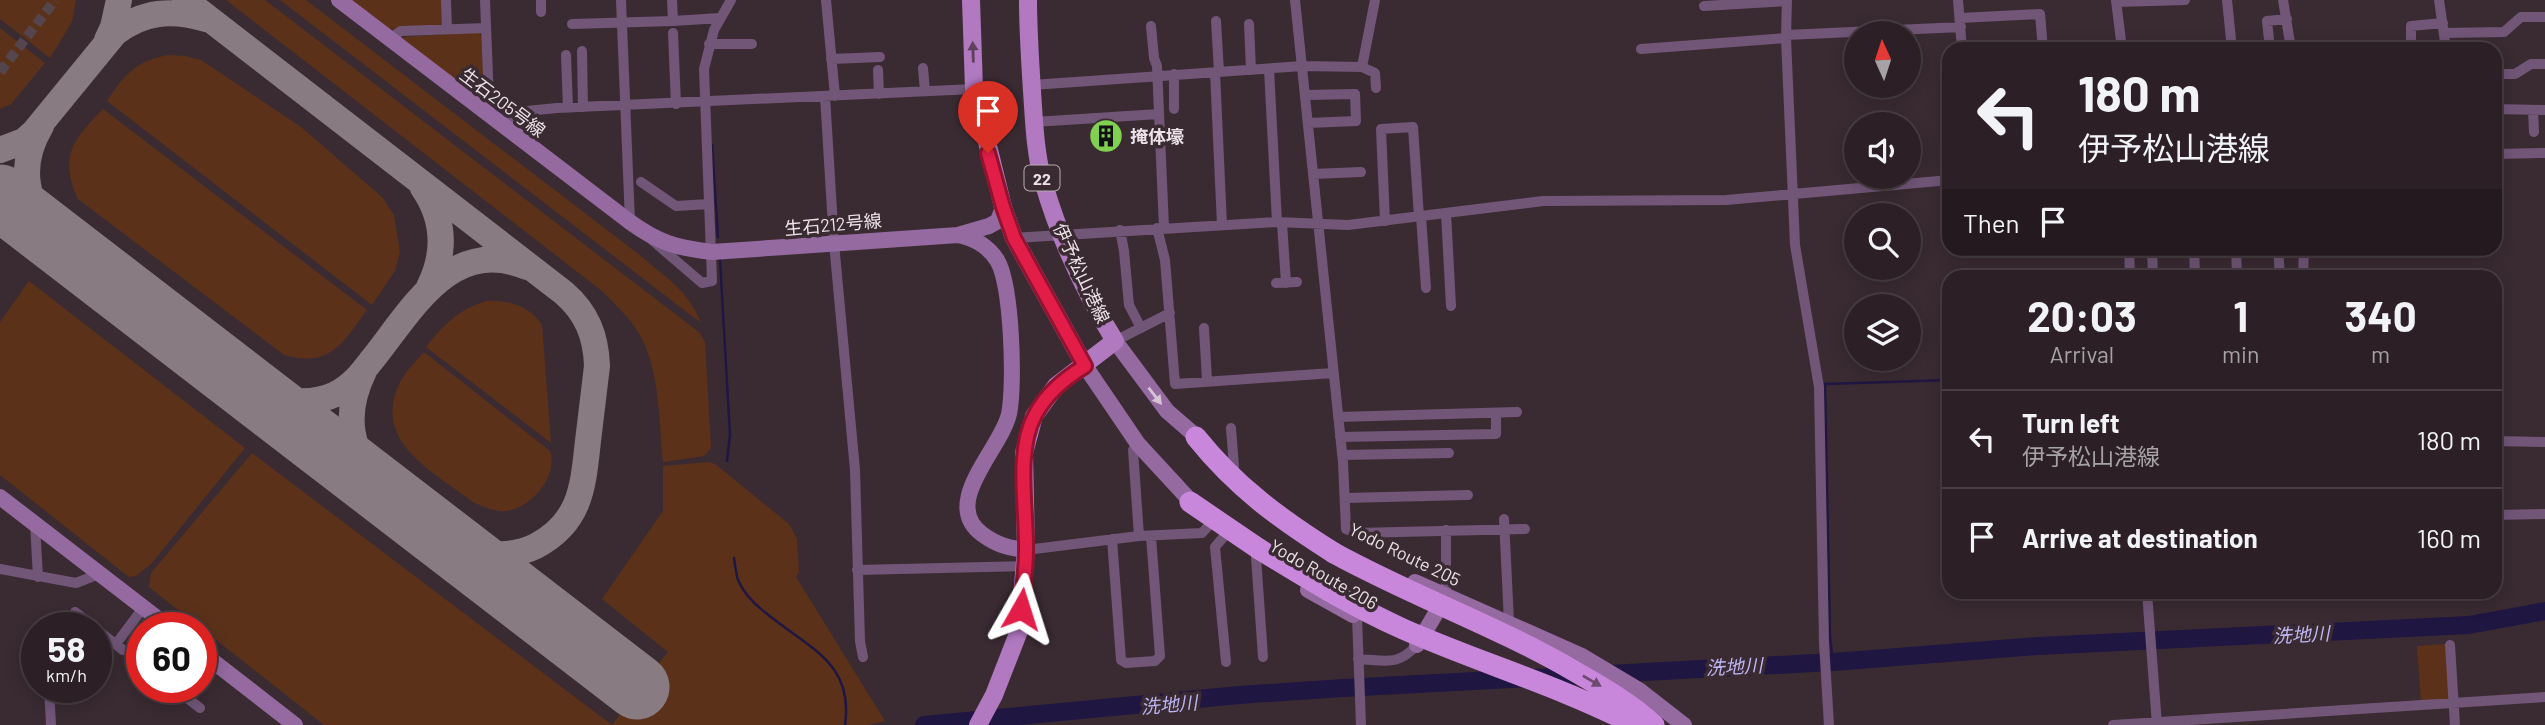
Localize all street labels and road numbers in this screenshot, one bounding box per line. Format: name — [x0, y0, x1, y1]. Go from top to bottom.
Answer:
street label: 生石205号線 — [456, 63, 550, 141]
road number: 22 — [1024, 166, 1060, 190]
street label: 生石212号線 — [784, 209, 882, 239]
street label: 伊予松山港線 — [1049, 219, 1115, 327]
street label: Yodo Route 205 — [1346, 518, 1464, 590]
street label: Yodo Route 206 — [1266, 534, 1382, 614]

